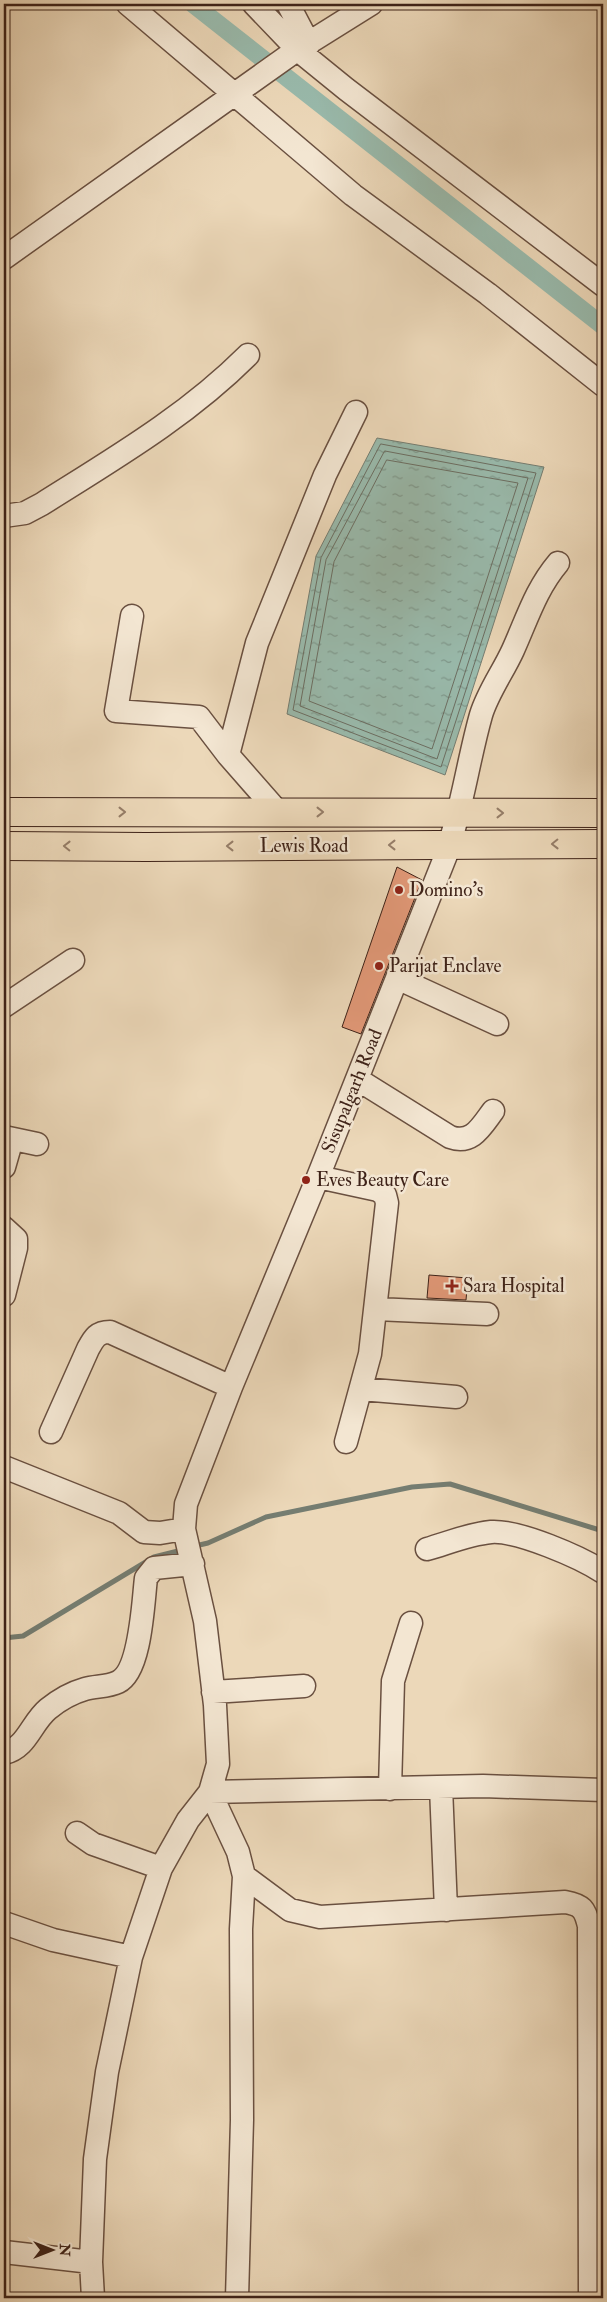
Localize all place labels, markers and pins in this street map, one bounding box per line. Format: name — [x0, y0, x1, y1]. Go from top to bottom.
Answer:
place label: Domino's — [409, 878, 483, 902]
marker: Domino's — [393, 884, 405, 896]
place label: Parijat Enclave — [389, 954, 501, 978]
marker: Parijat Enclave — [373, 960, 385, 972]
place label: Eves Beauty Care — [316, 1168, 449, 1192]
marker: Eves Beauty Care — [300, 1174, 312, 1186]
place label: Sara Hospital — [463, 1274, 565, 1299]
marker: Sara Hospital — [445, 1279, 459, 1293]

